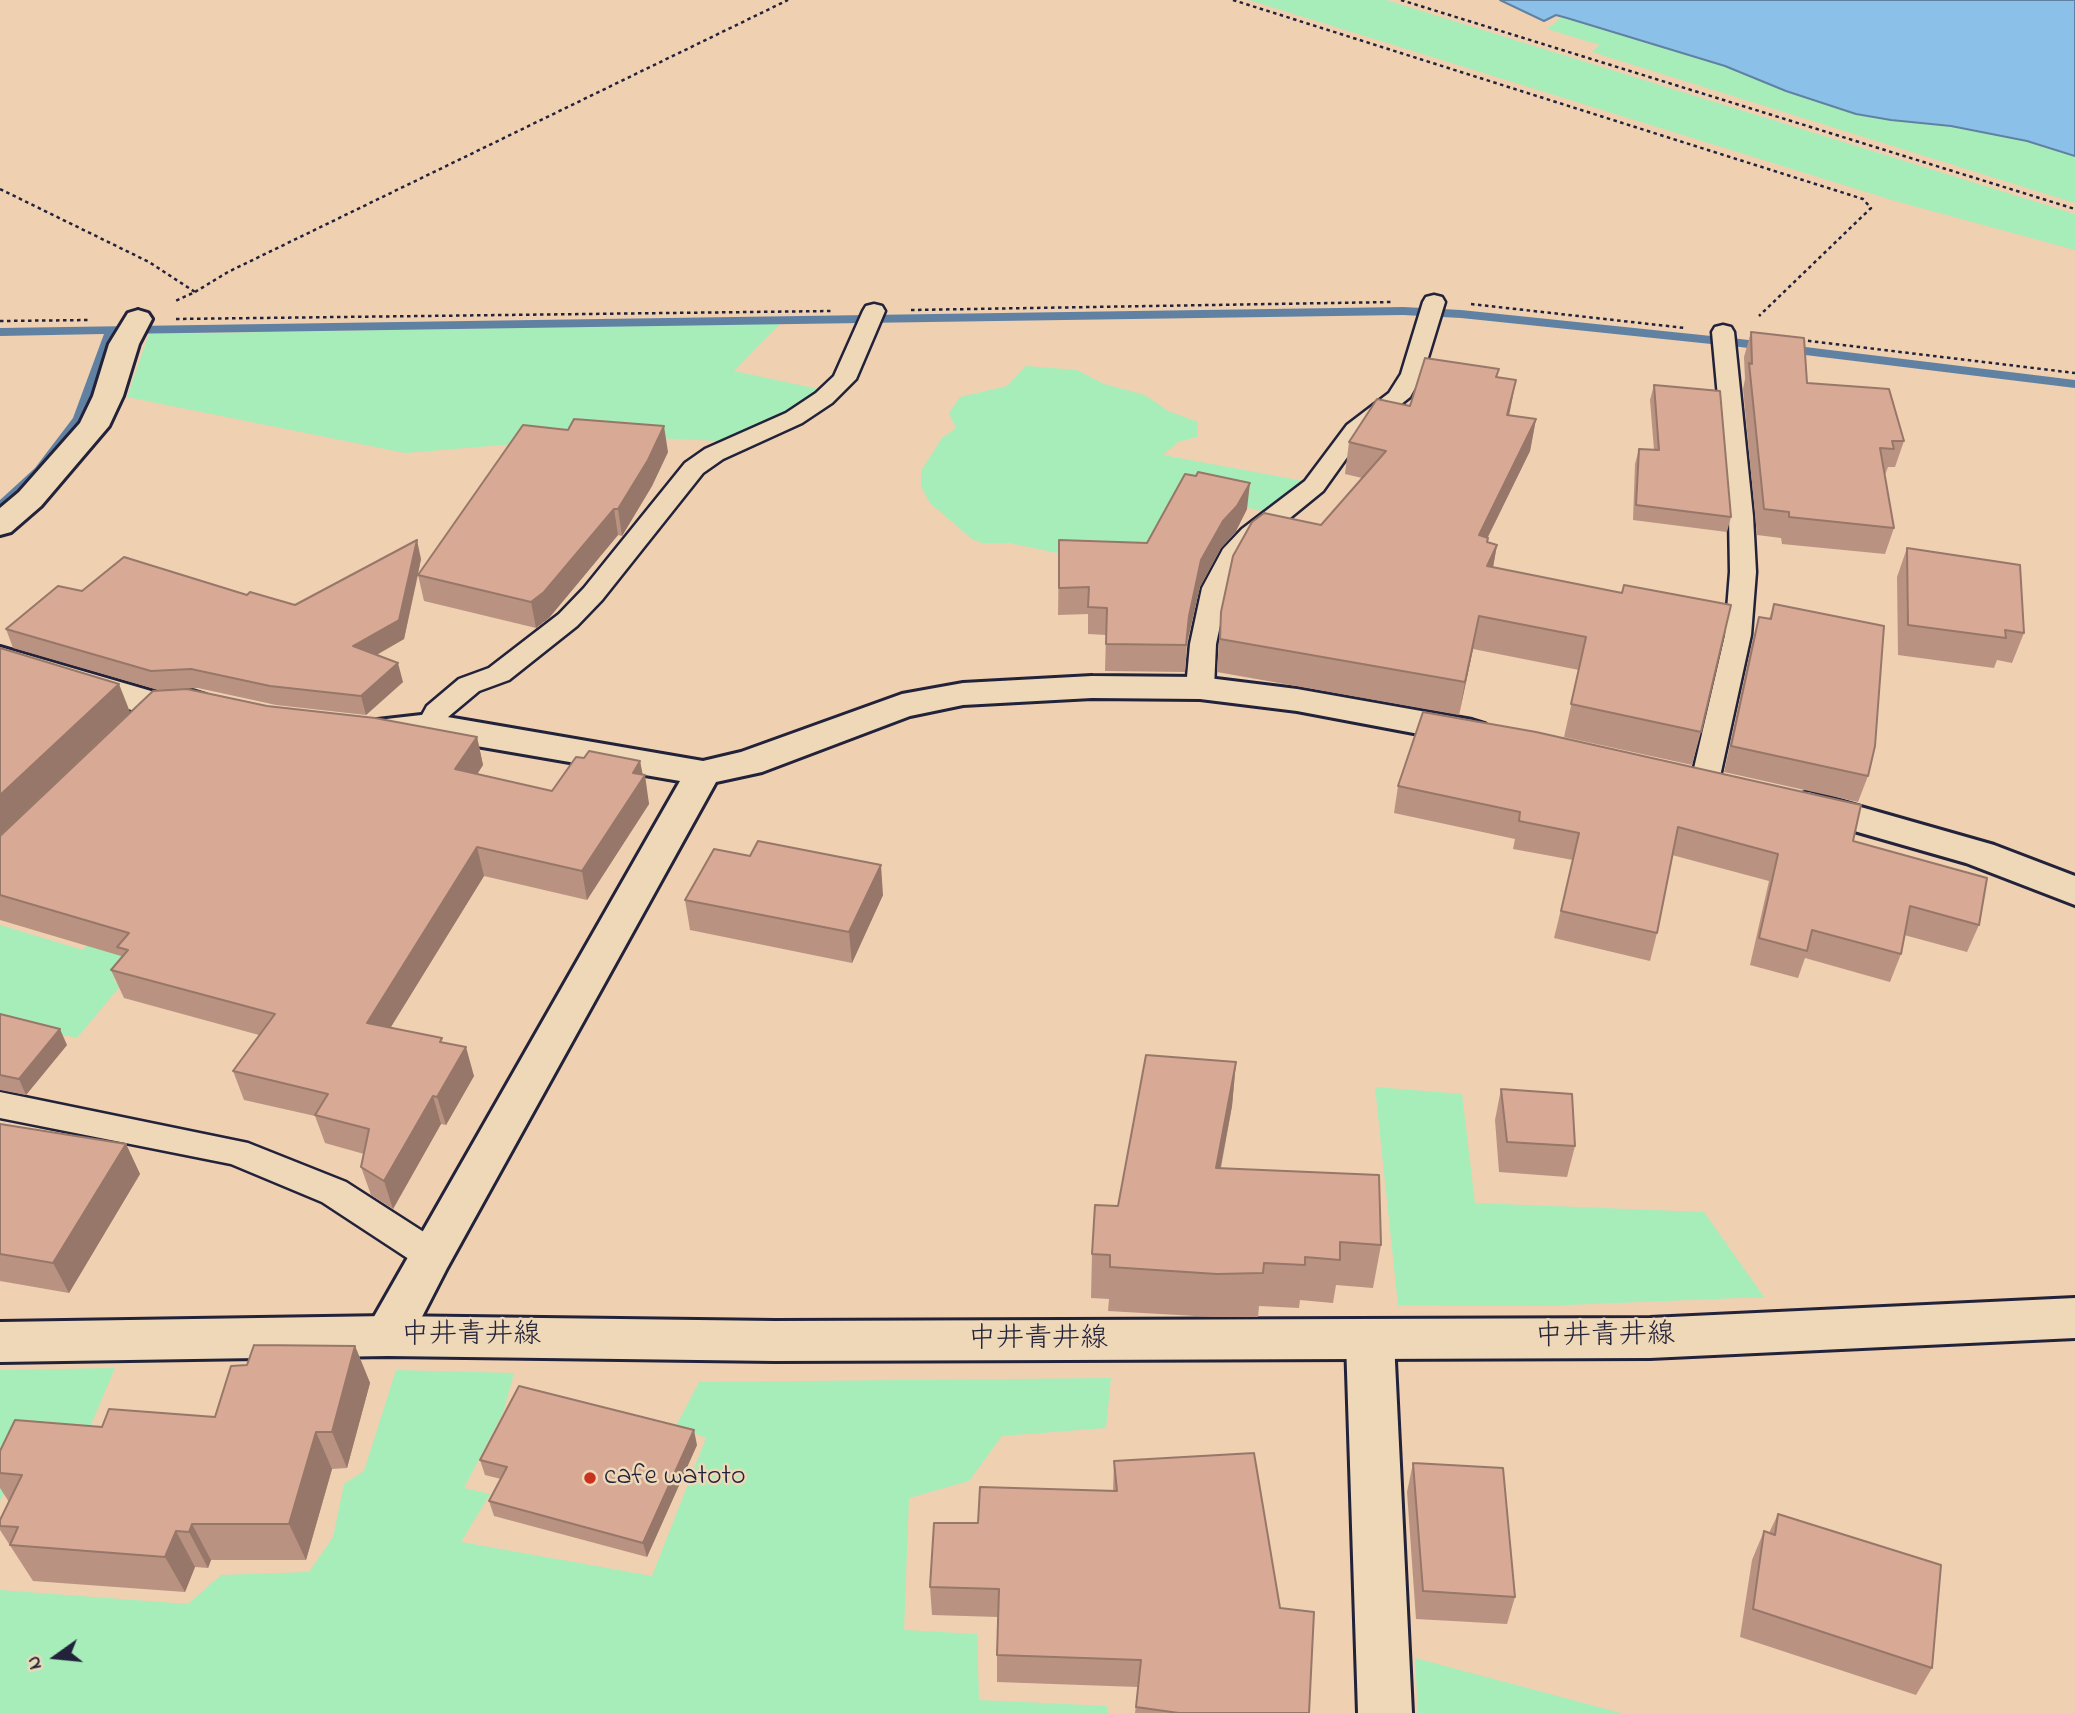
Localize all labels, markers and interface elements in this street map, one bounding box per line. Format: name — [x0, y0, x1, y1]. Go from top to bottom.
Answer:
street label: 中井青井線 — [401, 1320, 541, 1354]
street label: 中井青井線 — [1535, 1320, 1675, 1356]
street label: 中井青井線 — [968, 1324, 1108, 1358]
place label: cafe watoto — [604, 1461, 746, 1495]
marker: cafe watoto — [582, 1470, 598, 1486]
north arrow — [21, 1622, 91, 1692]
text: N — [21, 1653, 50, 1672]

